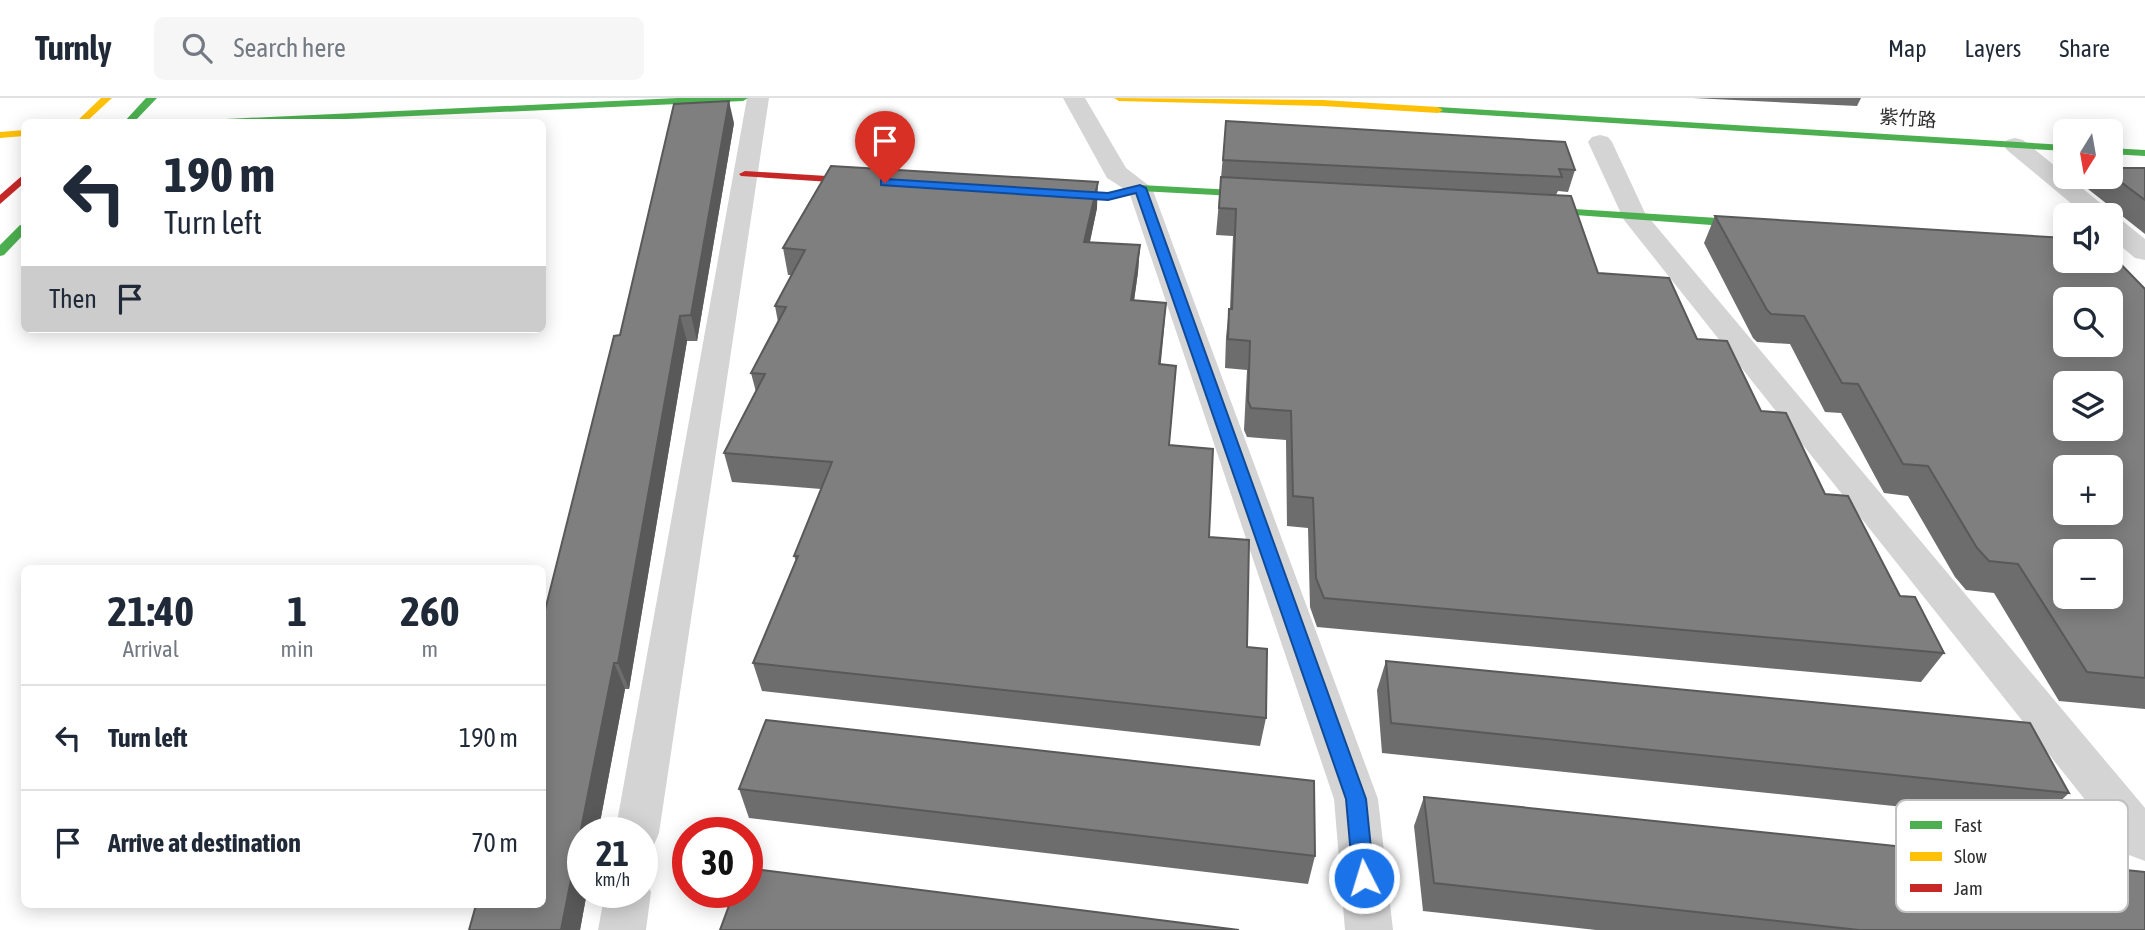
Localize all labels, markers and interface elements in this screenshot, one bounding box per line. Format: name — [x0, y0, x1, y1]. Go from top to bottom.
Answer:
search box — [154, 17, 644, 80]
text: Turnly — [35, 29, 112, 67]
icon: search — [178, 29, 216, 67]
text: Search here — [234, 33, 346, 63]
text: Map — [1888, 35, 1927, 62]
text: Layers — [1965, 35, 2021, 62]
text: Share — [2059, 35, 2110, 62]
street label: 紫竹路 — [1879, 105, 1937, 131]
pin — [855, 111, 915, 183]
north arrow — [2053, 119, 2123, 189]
map controls — [2053, 119, 2123, 609]
icon: arrive — [866, 122, 904, 160]
text: 190 m — [164, 146, 275, 202]
icon: left — [49, 147, 140, 238]
button: sound — [2053, 203, 2123, 273]
text: Turn left — [164, 204, 262, 241]
icon: arrive — [111, 280, 149, 318]
text: Then — [49, 284, 97, 314]
button: search — [2053, 287, 2123, 357]
button: layers — [2053, 371, 2123, 441]
button: + — [2053, 455, 2123, 525]
button: − — [2053, 539, 2123, 609]
text: 21:40 — [108, 587, 194, 635]
text: 1 — [287, 587, 307, 635]
text: 260 — [400, 587, 459, 635]
text: Arrival — [123, 636, 179, 662]
text: min — [281, 636, 314, 662]
text: m — [422, 636, 438, 662]
icon: left — [49, 719, 87, 757]
text: Turn left — [108, 723, 188, 753]
text: 190 m — [459, 723, 518, 753]
legend — [1896, 800, 2128, 912]
text: Fast — [1954, 814, 1982, 836]
speed limit sign: 30 — [672, 817, 763, 908]
icon: arrive — [49, 824, 87, 862]
text: Arrive at destination — [108, 828, 301, 858]
text: 70 m — [471, 828, 518, 858]
text: 21 — [596, 833, 629, 873]
position arrow — [1327, 841, 1401, 915]
text: Slow — [1954, 845, 1988, 867]
text: km/h — [595, 869, 630, 890]
text: Jam — [1954, 877, 1983, 899]

